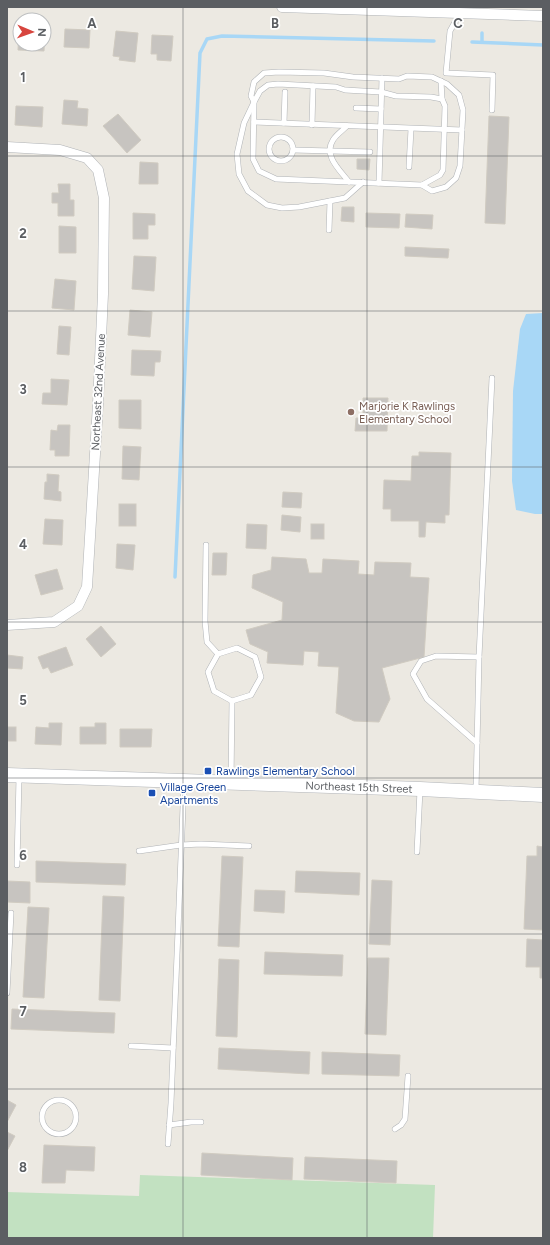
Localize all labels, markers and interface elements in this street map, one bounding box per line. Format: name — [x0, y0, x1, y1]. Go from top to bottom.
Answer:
north arrow — [12, 12, 52, 52]
text: A — [87, 16, 97, 31]
text: B — [271, 16, 279, 31]
text: C — [453, 16, 463, 31]
text: N — [35, 28, 48, 37]
text: 1 — [20, 70, 26, 85]
text: 2 — [19, 226, 27, 241]
street label: Northeast 32nd Avenue — [89, 333, 108, 451]
text: 3 — [19, 382, 27, 397]
place label: Marjorie K Rawlings Elementary School — [359, 400, 455, 426]
marker: Marjorie K Rawlings Elementary School — [346, 407, 356, 417]
text: 4 — [19, 537, 27, 552]
text: 5 — [19, 693, 27, 708]
place label: Rawlings Elementary School — [216, 765, 355, 778]
marker: Rawlings Elementary School — [203, 766, 213, 776]
street label: Northeast 15th Street — [305, 779, 413, 796]
place label: Village Green Apartments — [160, 781, 226, 807]
marker: Village Green Apartments — [147, 788, 157, 798]
text: 6 — [19, 848, 27, 863]
text: 7 — [19, 1004, 27, 1019]
text: 8 — [19, 1160, 27, 1175]

